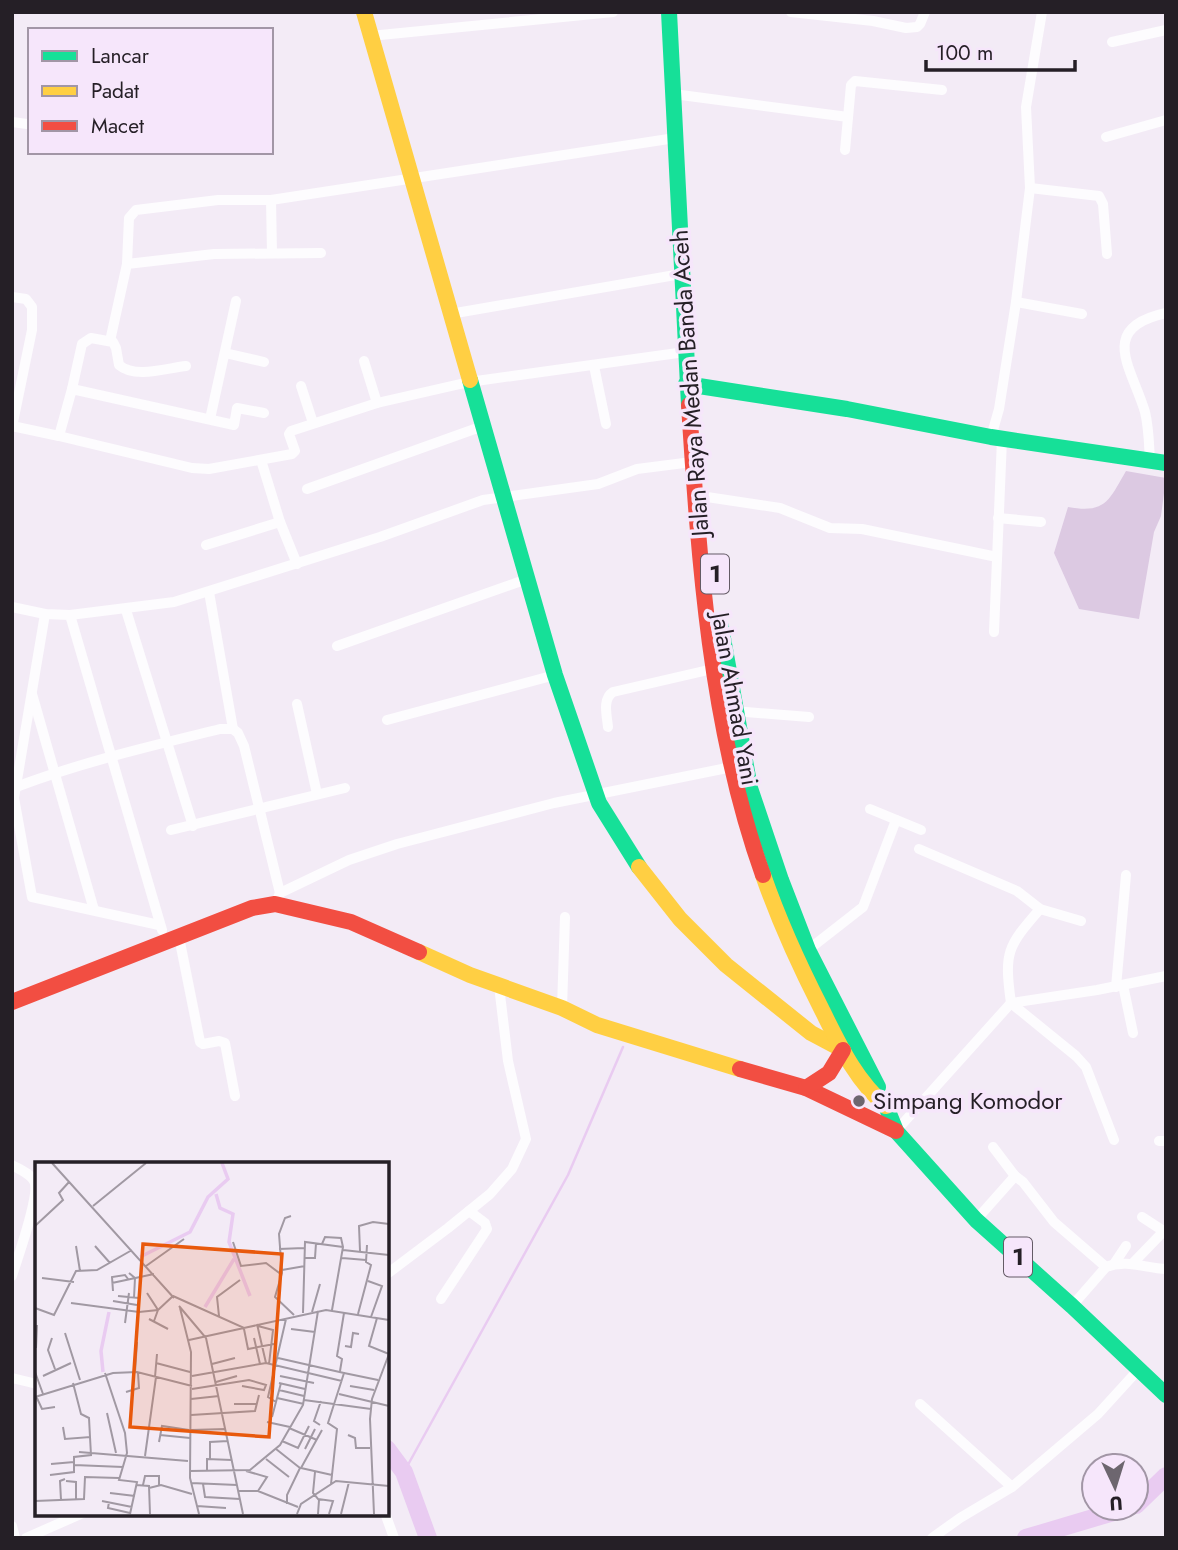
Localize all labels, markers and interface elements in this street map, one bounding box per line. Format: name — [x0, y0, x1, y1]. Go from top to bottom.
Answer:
legend — [28, 28, 273, 154]
scale bar — [926, 28, 1075, 72]
text: 100 m — [936, 38, 993, 68]
text: Lancar — [91, 41, 150, 71]
text: Padat — [91, 76, 139, 106]
text: Macet — [91, 111, 144, 141]
street label: Jalan Raya Medan Banda Aceh — [661, 228, 718, 541]
road number: 1 — [701, 554, 729, 594]
street label: Jalan Ahmad Yani — [703, 607, 768, 788]
place label: Simpang Komodor — [873, 1083, 1063, 1118]
marker: Simpang Komodor — [851, 1093, 867, 1109]
inset map — [35, 1162, 388, 1515]
road number: 1 — [1004, 1238, 1032, 1276]
north arrow — [1080, 1452, 1150, 1522]
text: U — [1109, 1490, 1124, 1517]

